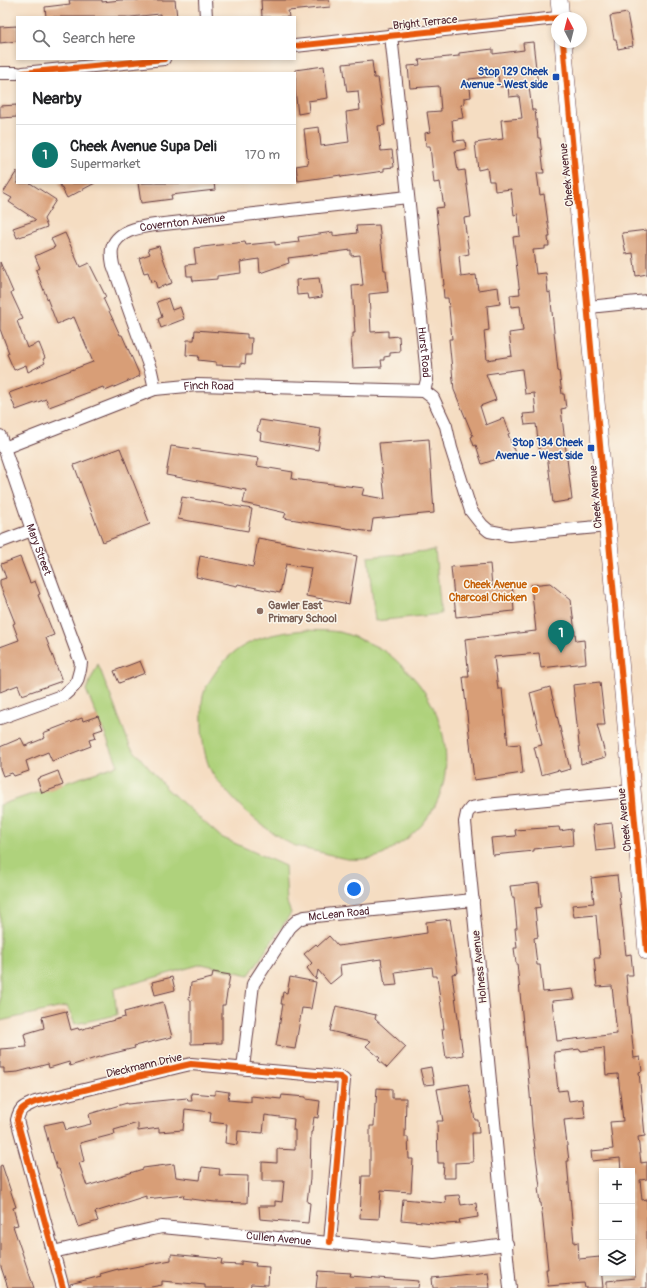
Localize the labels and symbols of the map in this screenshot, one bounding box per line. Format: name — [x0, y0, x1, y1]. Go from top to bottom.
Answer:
north arrow — [551, 12, 587, 48]
street label: Bright Terrace — [392, 13, 458, 32]
place label: Stop 129 Cheek Avenue - West side — [460, 65, 549, 91]
marker: Stop 129 Cheek Avenue - West side — [551, 72, 561, 82]
street label: Cheek Avenue — [557, 142, 576, 207]
street label: Covernton Avenue — [139, 211, 226, 234]
street label: Hurst Road — [415, 326, 433, 378]
street label: Finch Road — [183, 379, 234, 393]
place label: Stop 134 Cheek Avenue - West side — [495, 436, 584, 462]
marker: Stop 134 Cheek Avenue - West side — [586, 443, 596, 453]
street label: Cheek Avenue — [586, 464, 605, 529]
street label: Mary Street — [23, 522, 54, 578]
place label: Cheek Avenue Charcoal Chicken — [449, 578, 528, 604]
marker: Cheek Avenue Charcoal Chicken — [530, 585, 540, 595]
place label: Gawler East Primary School — [268, 599, 337, 625]
marker: Gawler East Primary School — [255, 606, 265, 616]
pin: 1 — [548, 620, 574, 653]
street label: Cheek Avenue — [615, 787, 634, 852]
your location — [344, 879, 364, 899]
street label: McLean Road — [308, 905, 370, 924]
street label: Holness Avenue — [469, 929, 490, 1004]
street label: Dieckmann Drive — [105, 1050, 184, 1081]
street label: Cullen Avenue — [245, 1229, 312, 1248]

